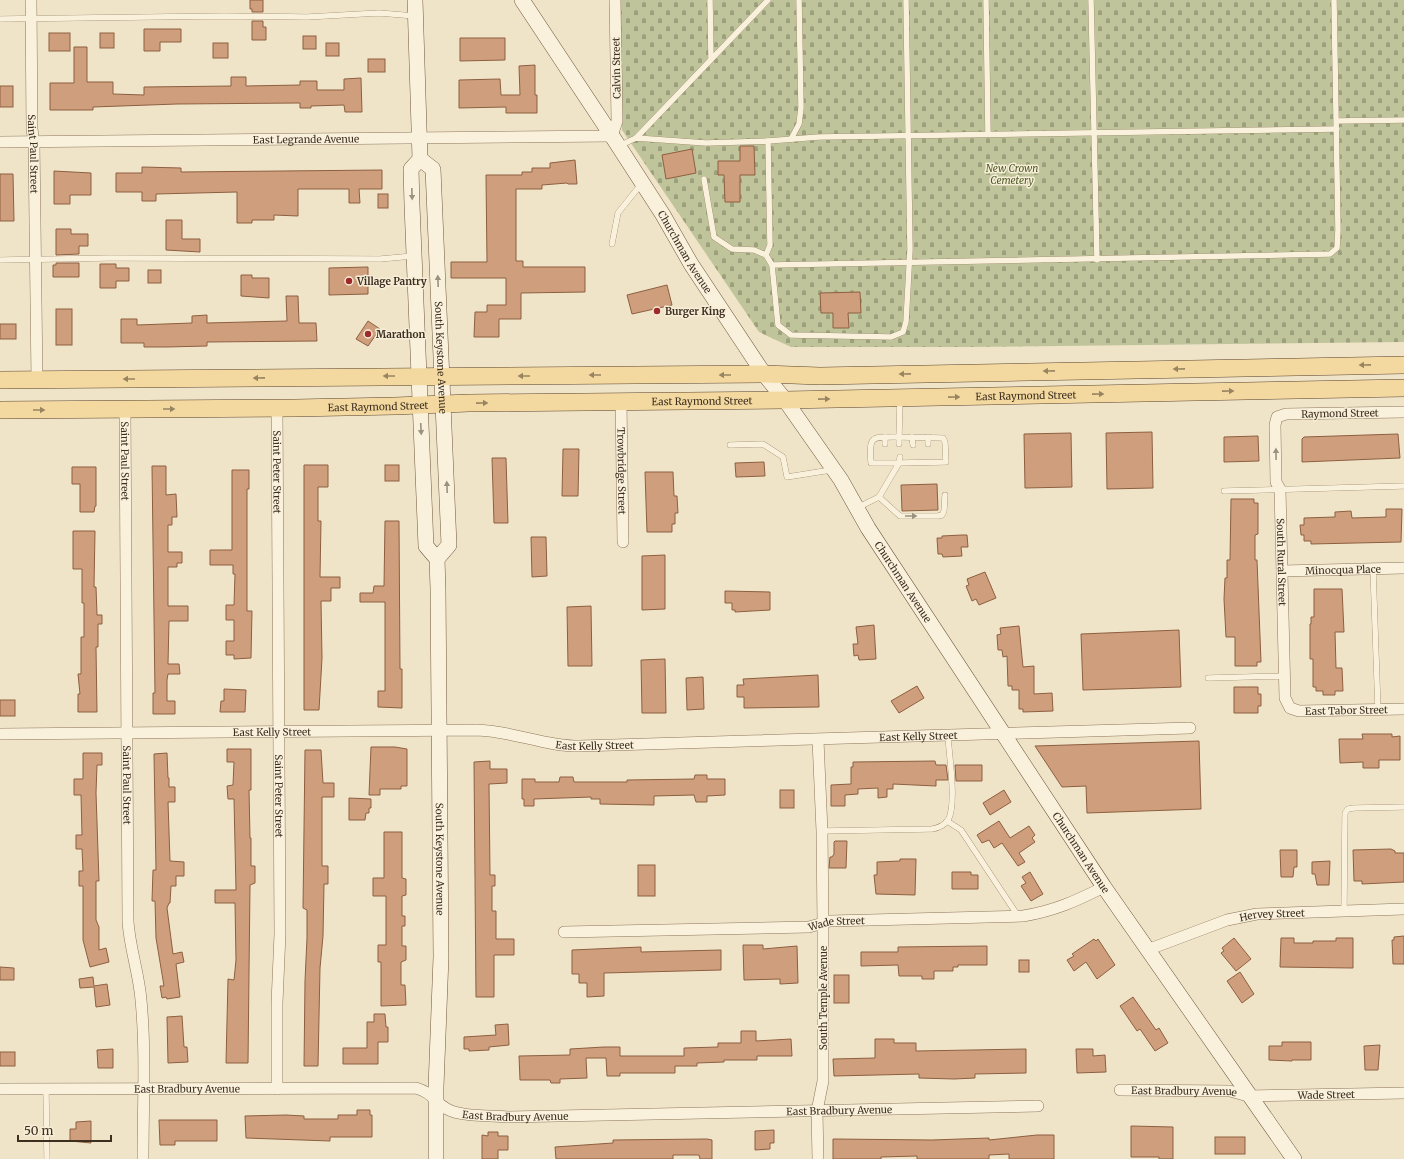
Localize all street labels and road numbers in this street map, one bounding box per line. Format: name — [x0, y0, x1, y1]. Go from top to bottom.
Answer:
street label: Calvin Street — [609, 37, 624, 99]
street label: Saint Paul Street — [25, 114, 41, 194]
street label: East Legrande Avenue — [253, 132, 359, 147]
street label: Churchman Avenue — [655, 208, 715, 296]
street label: South Keystone Avenue — [432, 301, 449, 414]
street label: East Raymond Street — [975, 388, 1076, 403]
street label: East Raymond Street — [651, 394, 752, 408]
street label: East Raymond Street — [327, 399, 429, 414]
street label: Raymond Street — [1301, 406, 1379, 421]
street label: Saint Paul Street — [118, 421, 132, 501]
street label: Trowbridge Street — [614, 427, 629, 515]
street label: Saint Peter Street — [270, 430, 284, 514]
street label: South Rural Street — [1274, 518, 1289, 606]
street label: Churchman Avenue — [872, 539, 934, 625]
street label: Minocqua Place — [1305, 563, 1381, 577]
street label: East Tabor Street — [1305, 703, 1388, 718]
street label: East Kelly Street — [233, 725, 311, 739]
street label: East Kelly Street — [879, 729, 958, 744]
street label: East Kelly Street — [554, 738, 634, 753]
street label: Saint Paul Street — [120, 745, 133, 825]
street label: Saint Peter Street — [272, 754, 285, 838]
street label: South Keystone Avenue — [433, 803, 447, 916]
street label: Churchman Avenue — [1050, 810, 1112, 896]
street label: Hervey Street — [1238, 906, 1305, 924]
street label: Wade Street — [806, 914, 865, 934]
street label: South Temple Avenue — [817, 946, 830, 1050]
street label: East Bradbury Avenue — [134, 1082, 240, 1096]
street label: East Bradbury Avenue — [1131, 1084, 1238, 1100]
street label: Wade Street — [1297, 1088, 1355, 1102]
street label: East Bradbury Avenue — [786, 1103, 892, 1118]
street label: East Bradbury Avenue — [461, 1108, 568, 1124]

